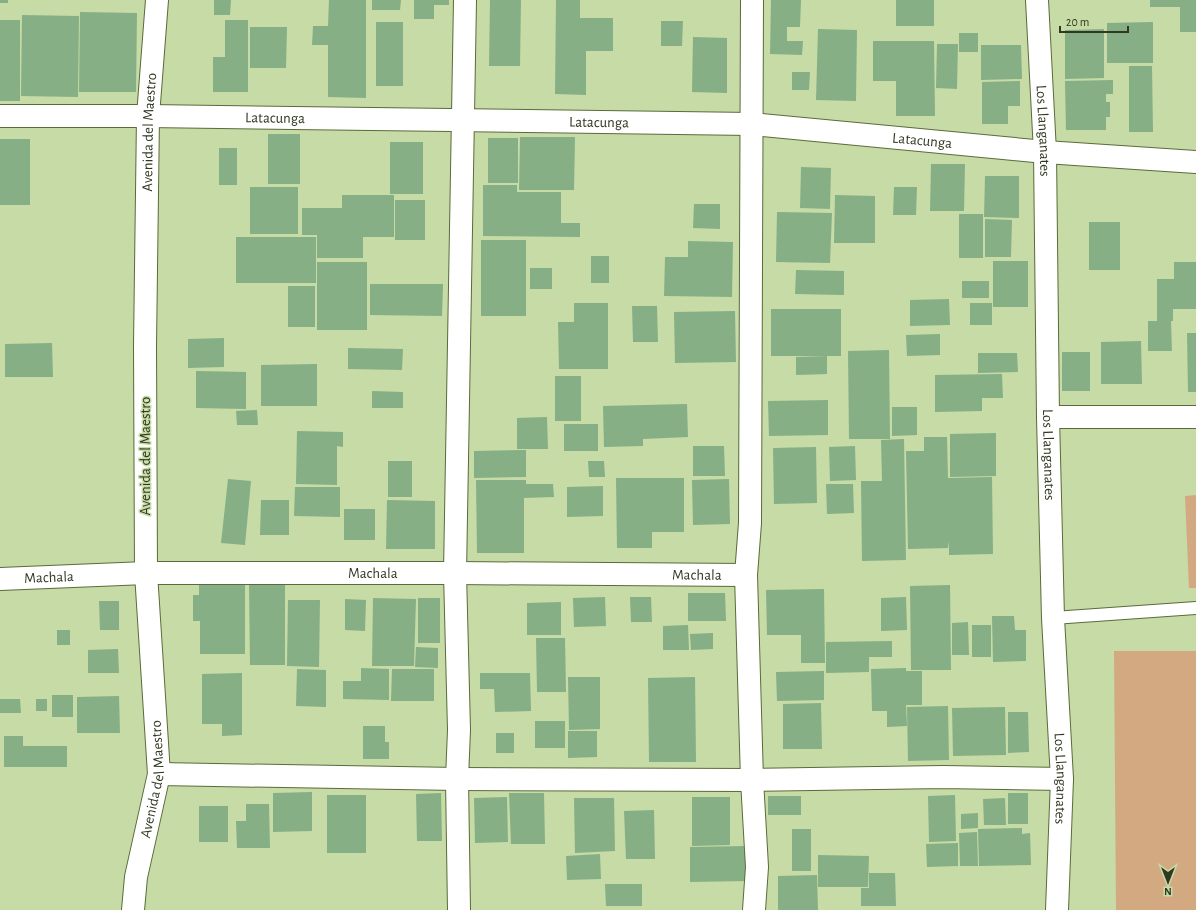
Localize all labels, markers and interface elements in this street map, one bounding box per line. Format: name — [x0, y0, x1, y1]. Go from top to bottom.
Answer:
scale bar — [1060, 8, 1128, 34]
text: 20 m — [1066, 16, 1089, 28]
street label: Avenida del Maestro — [140, 72, 159, 192]
street label: Los Llanganates — [1033, 85, 1052, 177]
street label: Latacunga — [245, 110, 305, 126]
street label: Latacunga — [569, 115, 629, 130]
street label: Latacunga — [892, 130, 953, 151]
street label: Avenida del Maestro — [138, 397, 153, 515]
street label: Los Llanganates — [1040, 409, 1057, 501]
street label: Machala — [348, 566, 398, 581]
street label: Machala — [672, 567, 722, 583]
street label: Machala — [24, 569, 74, 586]
street label: Avenida del Maestro — [138, 720, 167, 839]
street label: Los Llanganates — [1051, 732, 1069, 824]
north arrow — [1148, 862, 1188, 902]
text: N — [1164, 886, 1172, 897]

